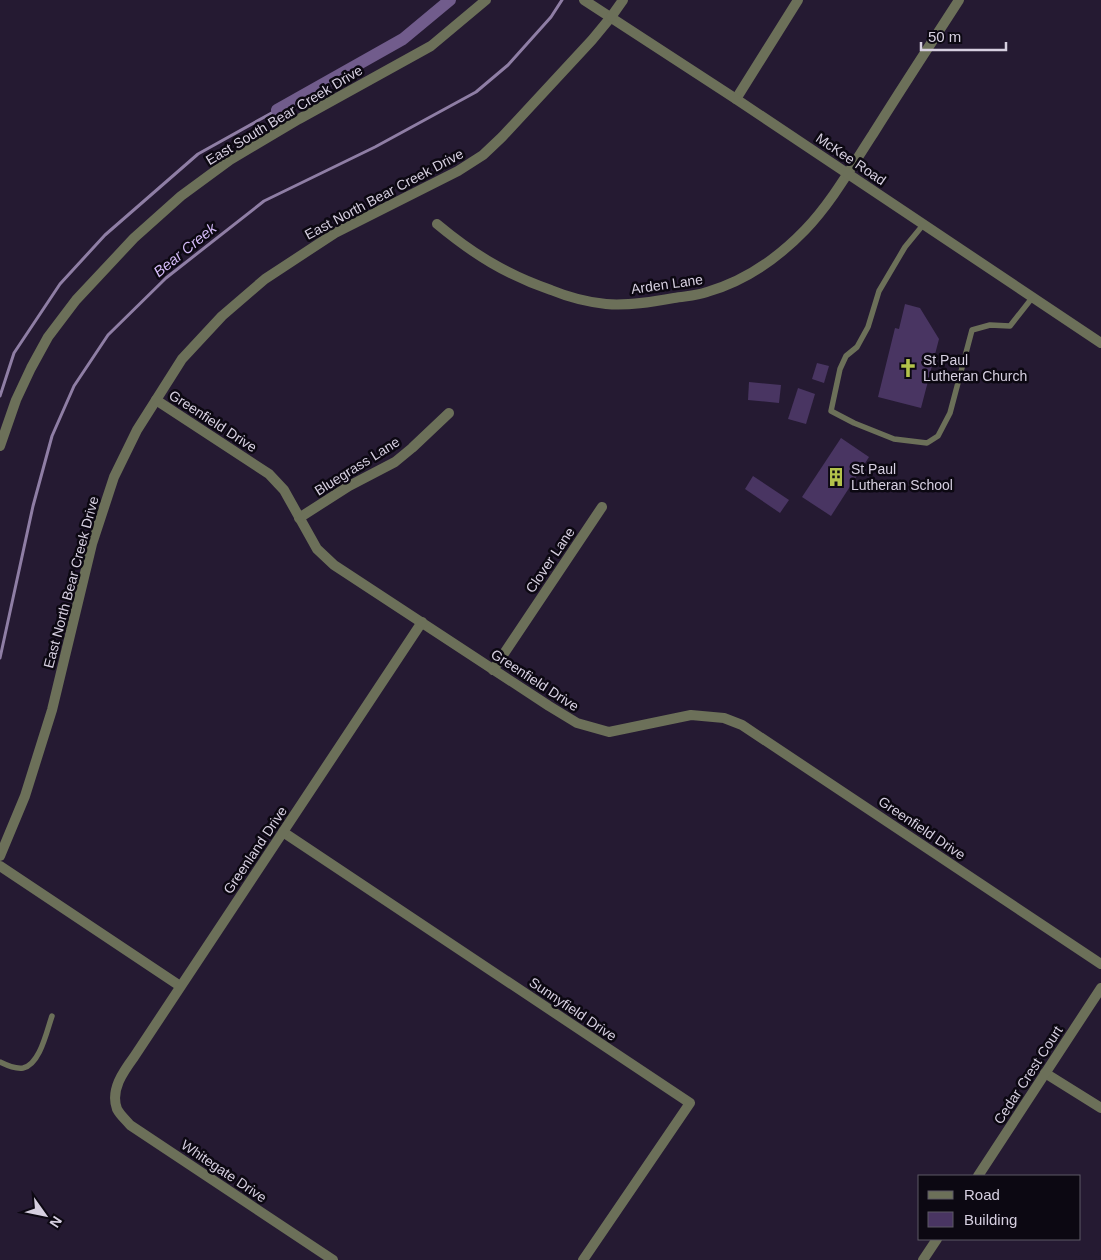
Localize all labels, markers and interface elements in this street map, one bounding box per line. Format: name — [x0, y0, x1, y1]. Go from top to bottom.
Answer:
scale bar — [921, 20, 1006, 52]
text: 50 m — [928, 28, 961, 45]
street label: East South Bear Creek Drive — [203, 62, 365, 168]
street label: McKee Road — [813, 130, 889, 188]
street label: East North Bear Creek Drive — [302, 145, 466, 243]
water label: Bear Creek — [150, 218, 221, 280]
street label: Arden Lane — [630, 271, 704, 297]
place label: St Paul Lutheran Church — [923, 352, 1027, 384]
church icon: St Paul Lutheran Church — [897, 357, 919, 379]
street label: Greenfield Drive — [166, 387, 260, 455]
street label: Bluegrass Lane — [312, 433, 403, 499]
place label: St Paul Lutheran School — [851, 461, 953, 493]
building icon: St Paul Lutheran School — [825, 466, 847, 488]
street label: East North Bear Creek Drive — [40, 494, 102, 670]
street label: Clover Lane — [522, 524, 578, 596]
street label: Greenfield Drive — [488, 646, 582, 714]
street label: Greenfield Drive — [876, 793, 969, 863]
street label: Greenland Drive — [220, 803, 290, 897]
street label: Sunnyfield Drive — [526, 974, 620, 1044]
street label: Cedar Crest Court — [990, 1023, 1066, 1127]
street label: Whitegate Drive — [178, 1137, 270, 1206]
legend — [918, 1175, 1081, 1240]
text: Road — [964, 1186, 1000, 1203]
north arrow — [20, 1190, 70, 1240]
text: Building — [964, 1211, 1017, 1228]
text: N — [46, 1213, 65, 1231]

